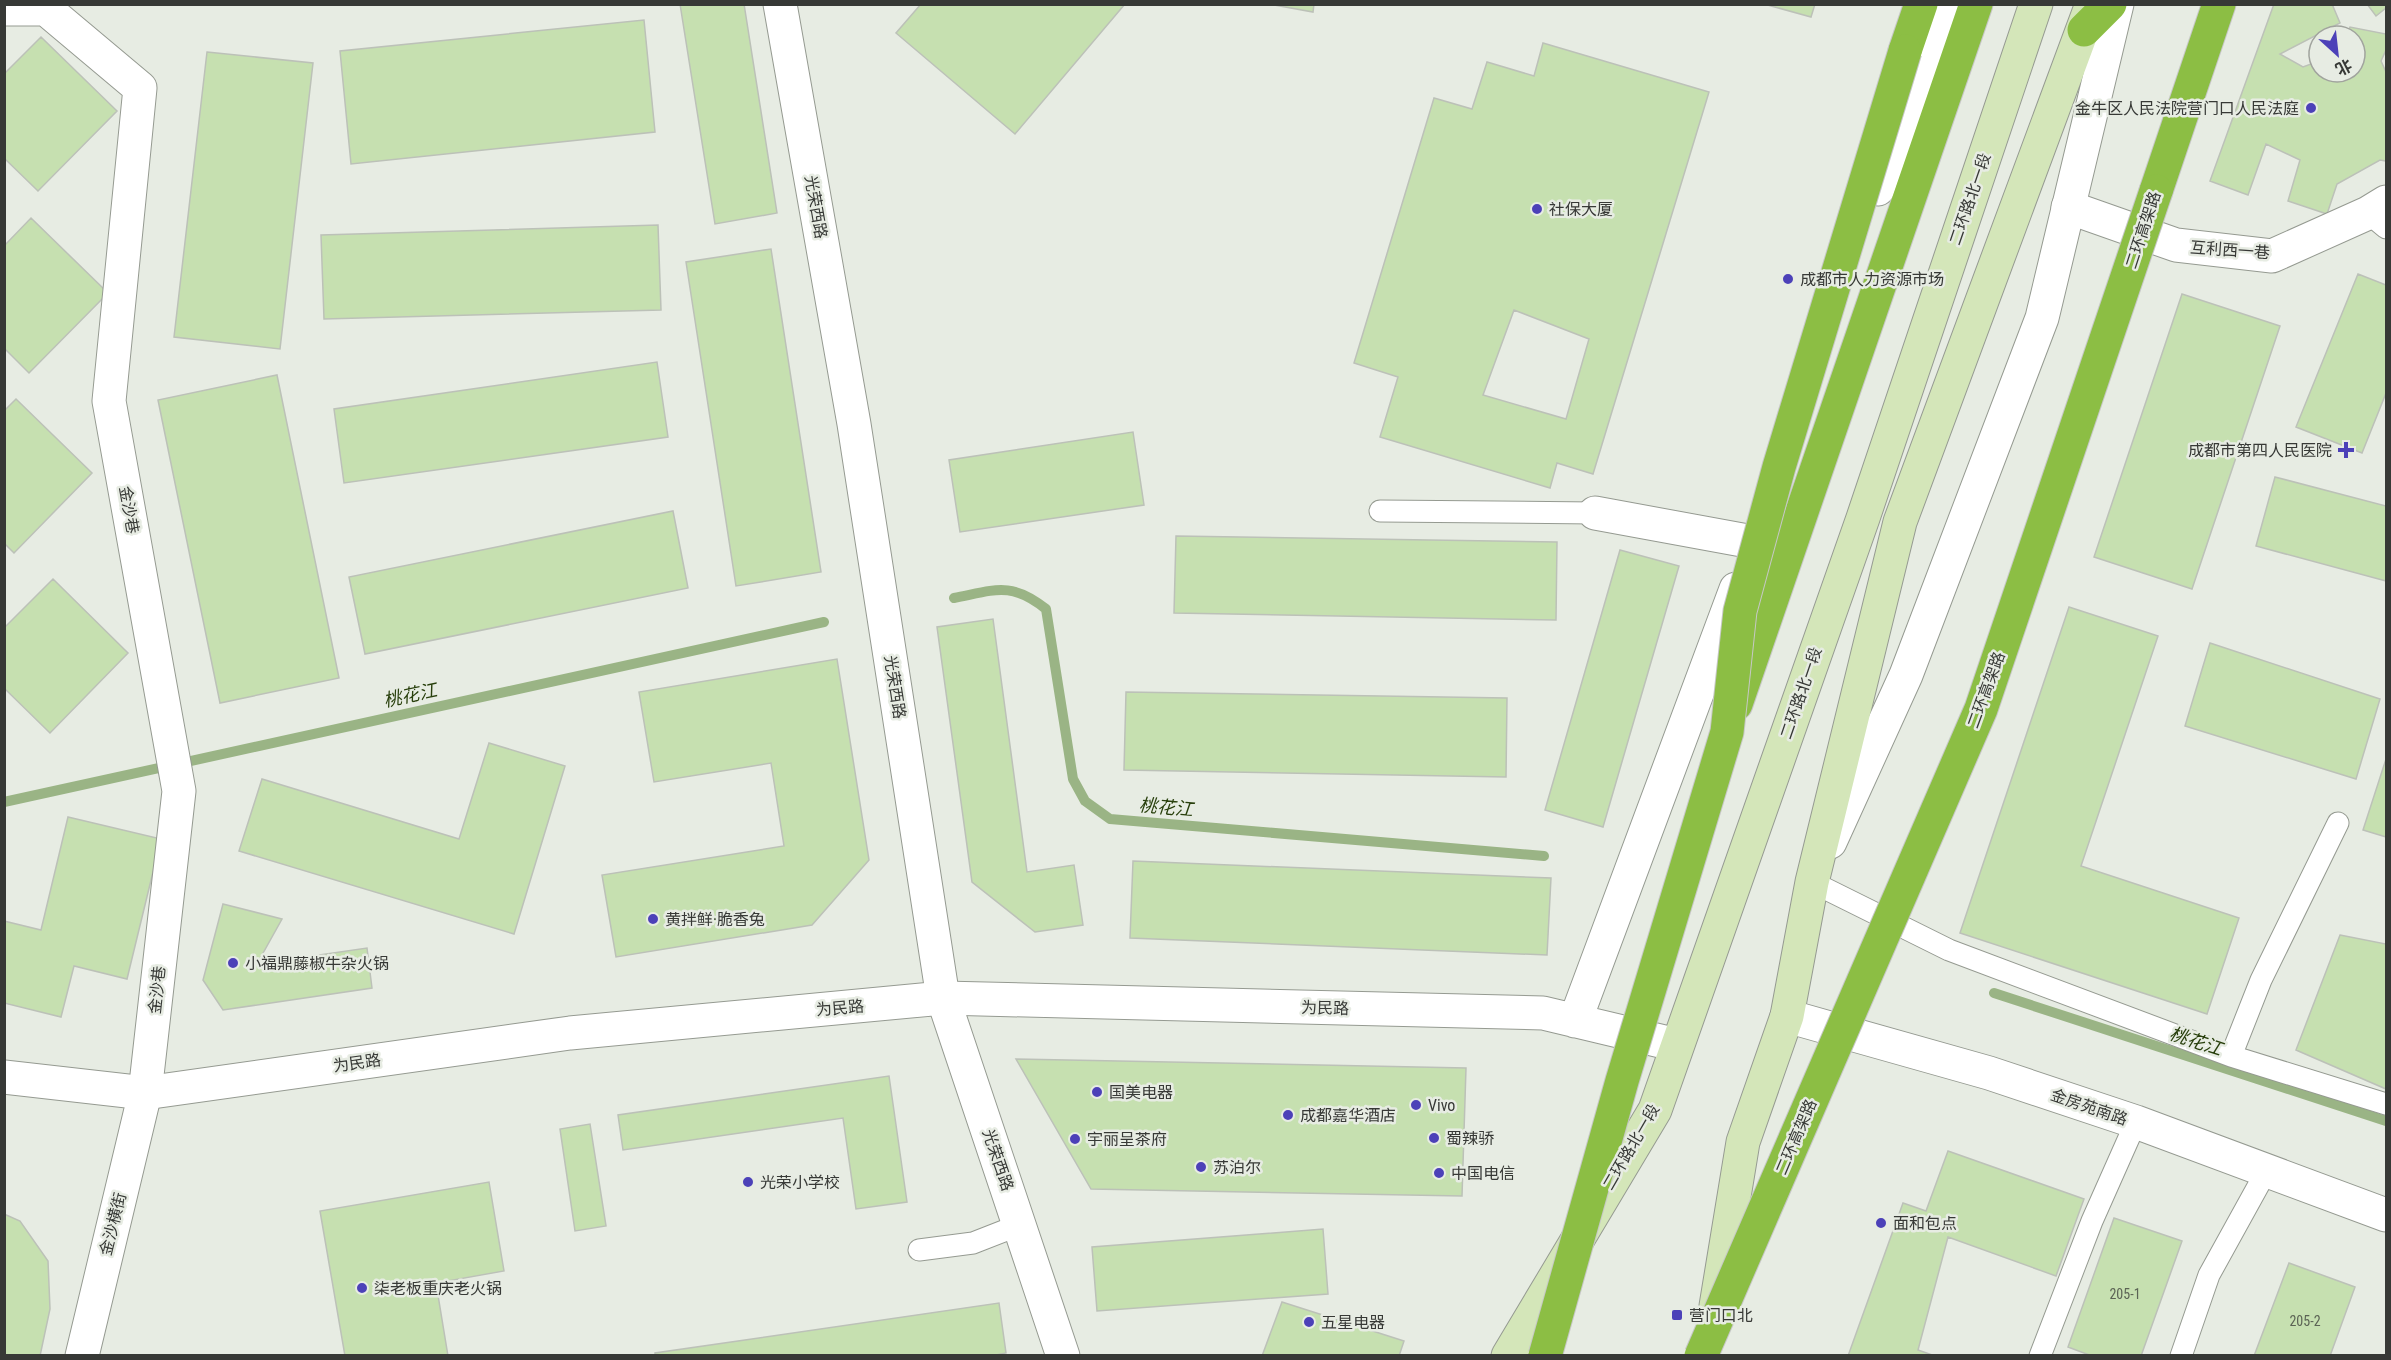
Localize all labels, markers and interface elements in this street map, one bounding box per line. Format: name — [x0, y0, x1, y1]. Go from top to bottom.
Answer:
north arrow — [2307, 24, 2367, 84]
text: 北 — [2332, 55, 2355, 79]
place label: 金牛区人民法院营门口人民法庭 — [2075, 99, 2299, 118]
marker: 金牛区人民法院营门口人民法庭 — [2304, 101, 2318, 115]
street label: 二环路北一段 — [1945, 151, 1995, 247]
street label: 光荣西路 — [801, 174, 831, 240]
street label: 二环高架路 — [2122, 189, 2164, 271]
place label: 社保大厦 — [1549, 200, 1613, 219]
marker: 社保大厦 — [1530, 202, 1544, 216]
street label: 互利西一巷 — [2189, 238, 2271, 262]
place label: 成都市人力资源市场 — [1800, 270, 1944, 289]
marker: 成都市人力资源市场 — [1781, 272, 1795, 286]
place label: 成都市第四人民医院 — [2188, 441, 2332, 460]
marker: 成都市第四人民医院 — [2337, 441, 2355, 459]
street label: 金沙巷 — [115, 485, 143, 535]
street label: 二环路北一段 — [1776, 645, 1826, 741]
street label: 二环高架路 — [1963, 649, 2009, 731]
street label: 光荣西路 — [881, 654, 909, 720]
water label: 桃花江 — [381, 679, 441, 711]
water label: 桃花江 — [1138, 794, 1196, 820]
place label: 黄拌鲜·脆香兔 — [665, 910, 765, 929]
marker: 黄拌鲜·脆香兔 — [646, 912, 660, 926]
place label: 小福鼎藤椒牛杂火锅 — [245, 954, 389, 973]
marker: 小福鼎藤椒牛杂火锅 — [226, 956, 240, 970]
street label: 金沙巷 — [145, 965, 169, 1015]
street label: 为民路 — [815, 996, 865, 1020]
street label: 为民路 — [1301, 998, 1349, 1018]
water label: 桃花江 — [2167, 1023, 2227, 1060]
street label: 为民路 — [332, 1050, 382, 1076]
place label: 国美电器 — [1109, 1083, 1173, 1102]
marker: 国美电器 — [1090, 1085, 1104, 1099]
street label: 金房苑南路 — [2048, 1085, 2130, 1129]
place label: Vivo — [1428, 1096, 1455, 1115]
street label: 二环高架路 — [1772, 1096, 1820, 1178]
marker: Vivo — [1409, 1098, 1423, 1112]
street label: 二环路北一段 — [1599, 1101, 1663, 1193]
place label: 成都嘉华酒店 — [1300, 1106, 1396, 1125]
marker: 成都嘉华酒店 — [1281, 1108, 1295, 1122]
street label: 光荣西路 — [979, 1127, 1017, 1193]
place label: 蜀辣骄 — [1446, 1129, 1494, 1148]
place label: 宇丽呈茶府 — [1087, 1130, 1167, 1149]
marker: 蜀辣骄 — [1427, 1131, 1441, 1145]
marker: 宇丽呈茶府 — [1068, 1132, 1082, 1146]
place label: 苏泊尔 — [1213, 1158, 1261, 1177]
marker: 苏泊尔 — [1194, 1160, 1208, 1174]
place label: 中国电信 — [1451, 1164, 1515, 1183]
marker: 中国电信 — [1432, 1166, 1446, 1180]
place label: 光荣小学校 — [760, 1173, 840, 1192]
marker: 光荣小学校 — [741, 1175, 755, 1189]
street label: 金沙横街 — [96, 1191, 130, 1257]
place label: 面和包点 — [1893, 1214, 1957, 1233]
marker: 面和包点 — [1874, 1216, 1888, 1230]
place label: 柒老板重庆老火锅 — [374, 1279, 502, 1298]
marker: 柒老板重庆老火锅 — [355, 1281, 369, 1295]
house number: 205-1 — [2109, 1286, 2141, 1302]
place label: 营门口北 — [1689, 1306, 1753, 1325]
marker: 营门口北 — [1670, 1308, 1684, 1322]
place label: 五星电器 — [1321, 1313, 1385, 1332]
house number: 205-2 — [2289, 1313, 2321, 1329]
marker: 五星电器 — [1302, 1315, 1316, 1329]

